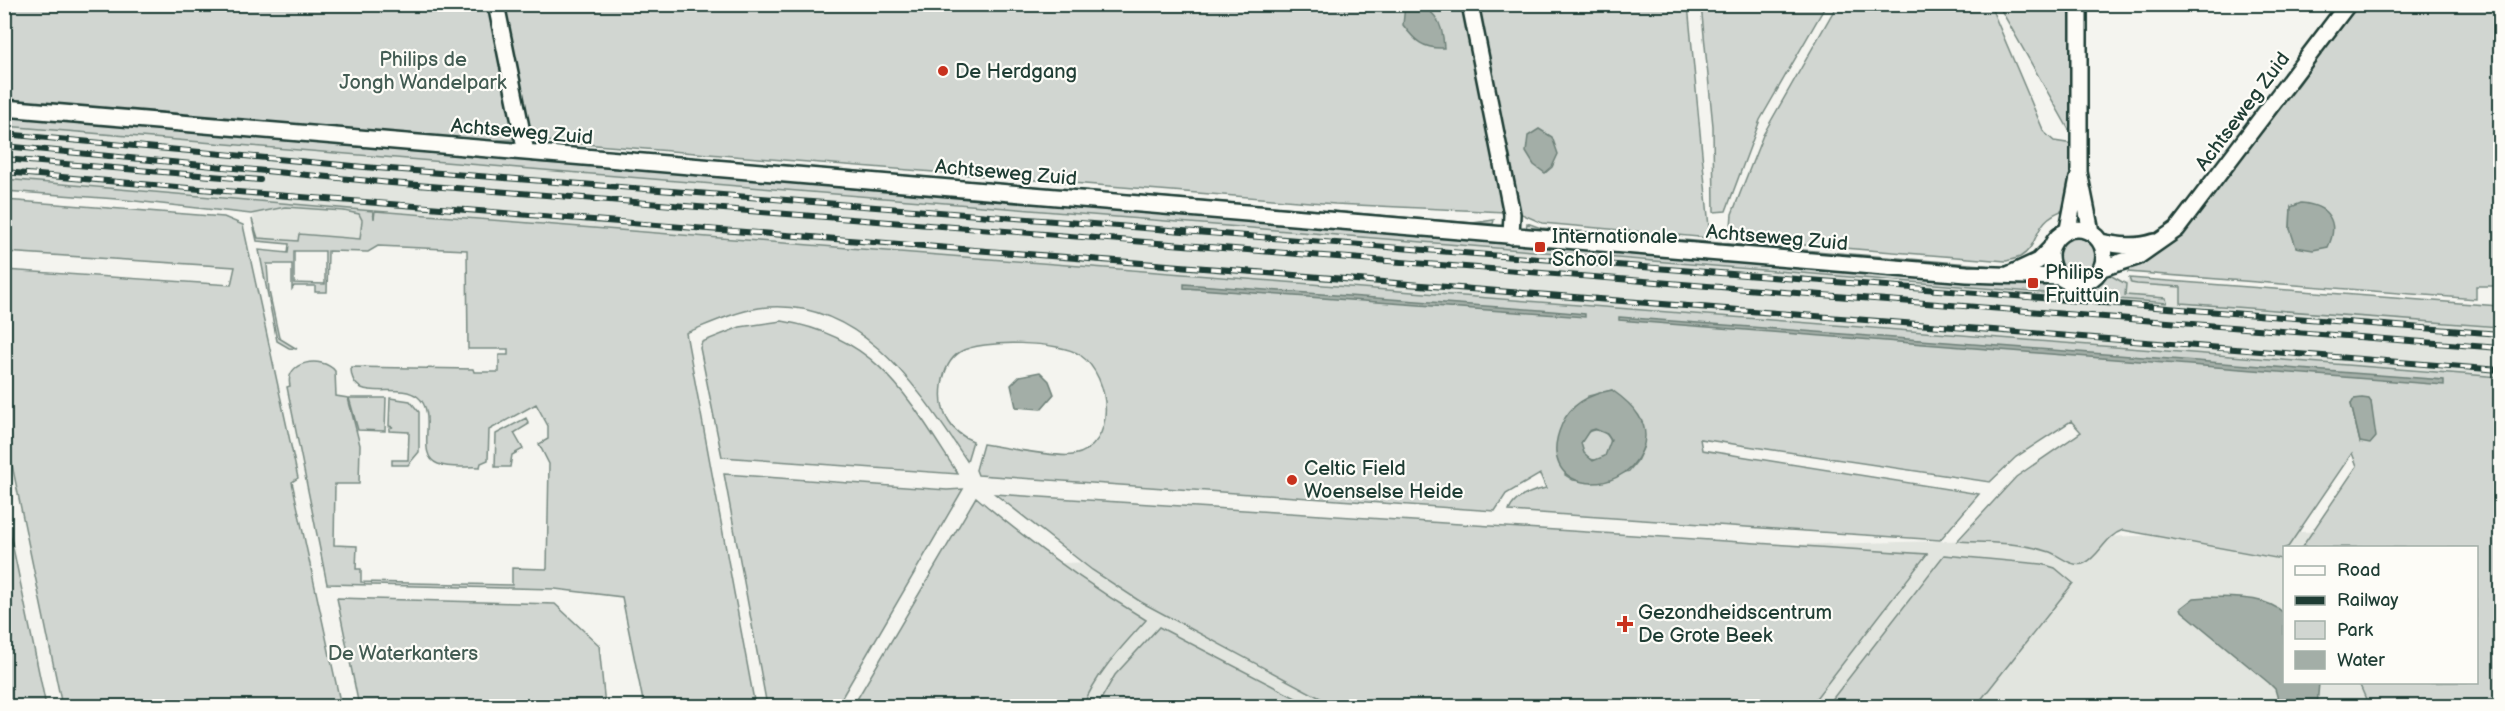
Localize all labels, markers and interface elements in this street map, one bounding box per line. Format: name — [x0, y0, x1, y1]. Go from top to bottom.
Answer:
park label: Philips de Jongh Wandelpark — [339, 48, 507, 95]
street label: Achtseweg Zuid — [2190, 48, 2295, 176]
place label: De Herdgang — [955, 60, 1077, 84]
marker: De Herdgang — [936, 64, 950, 78]
street label: Achtseweg Zuid — [450, 114, 594, 150]
street label: Achtseweg Zuid — [934, 155, 1078, 191]
street label: Achtseweg Zuid — [1705, 220, 1849, 256]
place label: Internationale School — [1552, 225, 1678, 272]
marker: Internationale School — [1533, 240, 1547, 254]
place label: Philips Fruittuin — [2045, 261, 2119, 308]
marker: Philips Fruittuin — [2026, 276, 2040, 290]
place label: Celtic Field Woenselse Heide — [1304, 457, 1464, 504]
marker: Celtic Field Woenselse Heide — [1285, 473, 1299, 487]
legend — [2283, 546, 2478, 684]
text: Road — [2337, 560, 2381, 581]
text: Railway — [2337, 590, 2399, 611]
place label: Gezondheidscentrum De Grote Beek — [1638, 601, 1832, 648]
marker: Gezondheidscentrum De Grote Beek — [1616, 615, 1634, 633]
text: Park — [2337, 620, 2373, 641]
park label: De Waterkanters — [328, 642, 478, 666]
text: Water — [2337, 650, 2385, 671]

